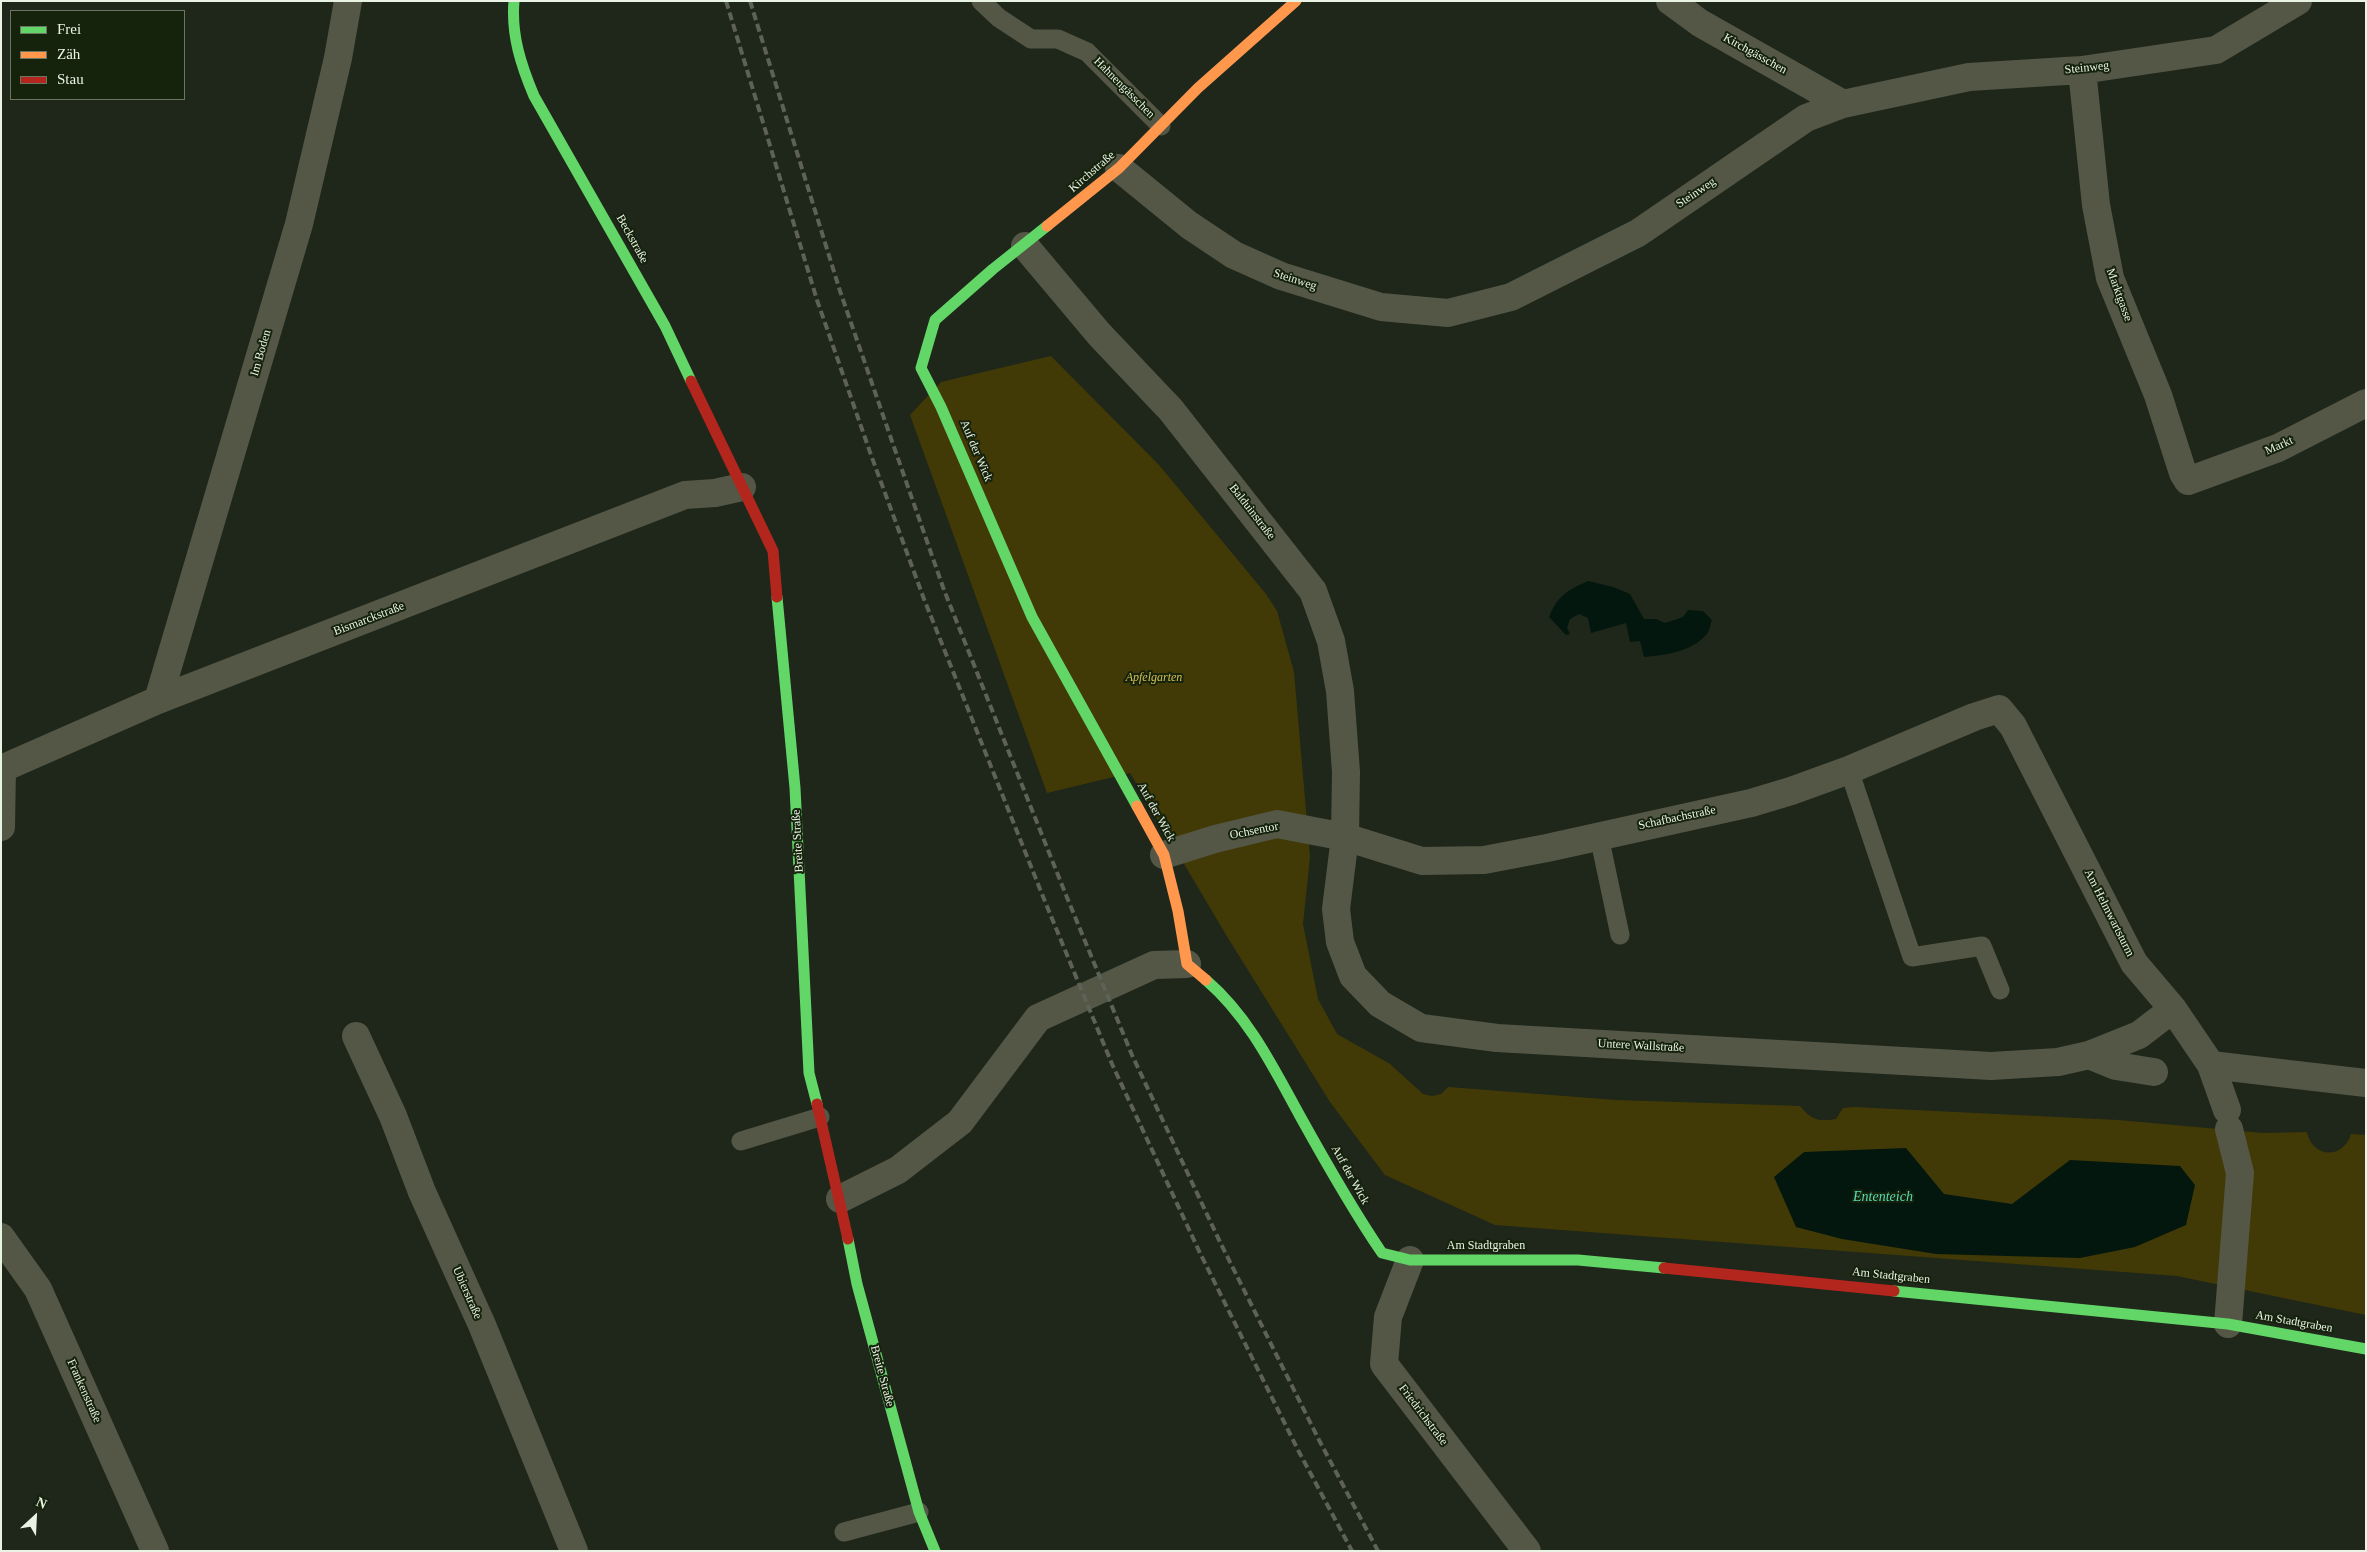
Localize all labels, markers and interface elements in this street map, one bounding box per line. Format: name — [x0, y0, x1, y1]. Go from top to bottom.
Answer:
legend — [10, 10, 185, 100]
text: Frei — [57, 21, 81, 37]
street label: Kirchgässchen — [1721, 31, 1789, 77]
text: Zäh — [57, 46, 80, 62]
street label: Hahnengässchen — [1090, 54, 1158, 122]
street label: Steinweg — [2064, 59, 2110, 77]
text: Stau — [57, 71, 84, 87]
street label: Kirchstraße — [1066, 148, 1118, 196]
street label: Steinweg — [1673, 175, 1719, 211]
street label: Beckstraße — [613, 212, 651, 266]
street label: Steinweg — [1272, 266, 1318, 294]
street label: Marktgasse — [2103, 267, 2135, 323]
street label: Im Boden — [248, 328, 274, 378]
street label: Auf der Wick — [957, 418, 995, 484]
street label: Markt — [2263, 433, 2295, 459]
street label: Balduinstraße — [1226, 481, 1278, 543]
street label: Bismarckstraße — [332, 599, 406, 639]
park label: Apfelgarten — [1126, 671, 1182, 685]
street label: Auf der Wick — [1134, 780, 1178, 844]
street label: Schafbachstraße — [1637, 803, 1717, 833]
street label: Breite Straße — [789, 809, 807, 873]
street label: Ochsentor — [1228, 819, 1280, 843]
street label: Am Helmwartsturm — [2081, 867, 2137, 959]
street label: Untere Wallstraße — [1597, 1037, 1685, 1055]
street label: Auf der Wick — [1328, 1143, 1372, 1207]
water label: Ententeich — [1853, 1189, 1913, 1205]
street label: Am Stadtgraben — [1447, 1239, 1525, 1253]
street label: Ubierstraße — [449, 1265, 485, 1321]
street label: Am Stadtgraben — [1851, 1265, 1931, 1287]
street label: Am Stadtgraben — [2254, 1308, 2334, 1336]
street label: Breite Straße — [867, 1344, 897, 1408]
street label: Frankenstraße — [64, 1357, 104, 1425]
street label: Friedrichstraße — [1395, 1382, 1451, 1448]
north arrow — [10, 1492, 60, 1542]
text: N — [34, 1494, 49, 1512]

